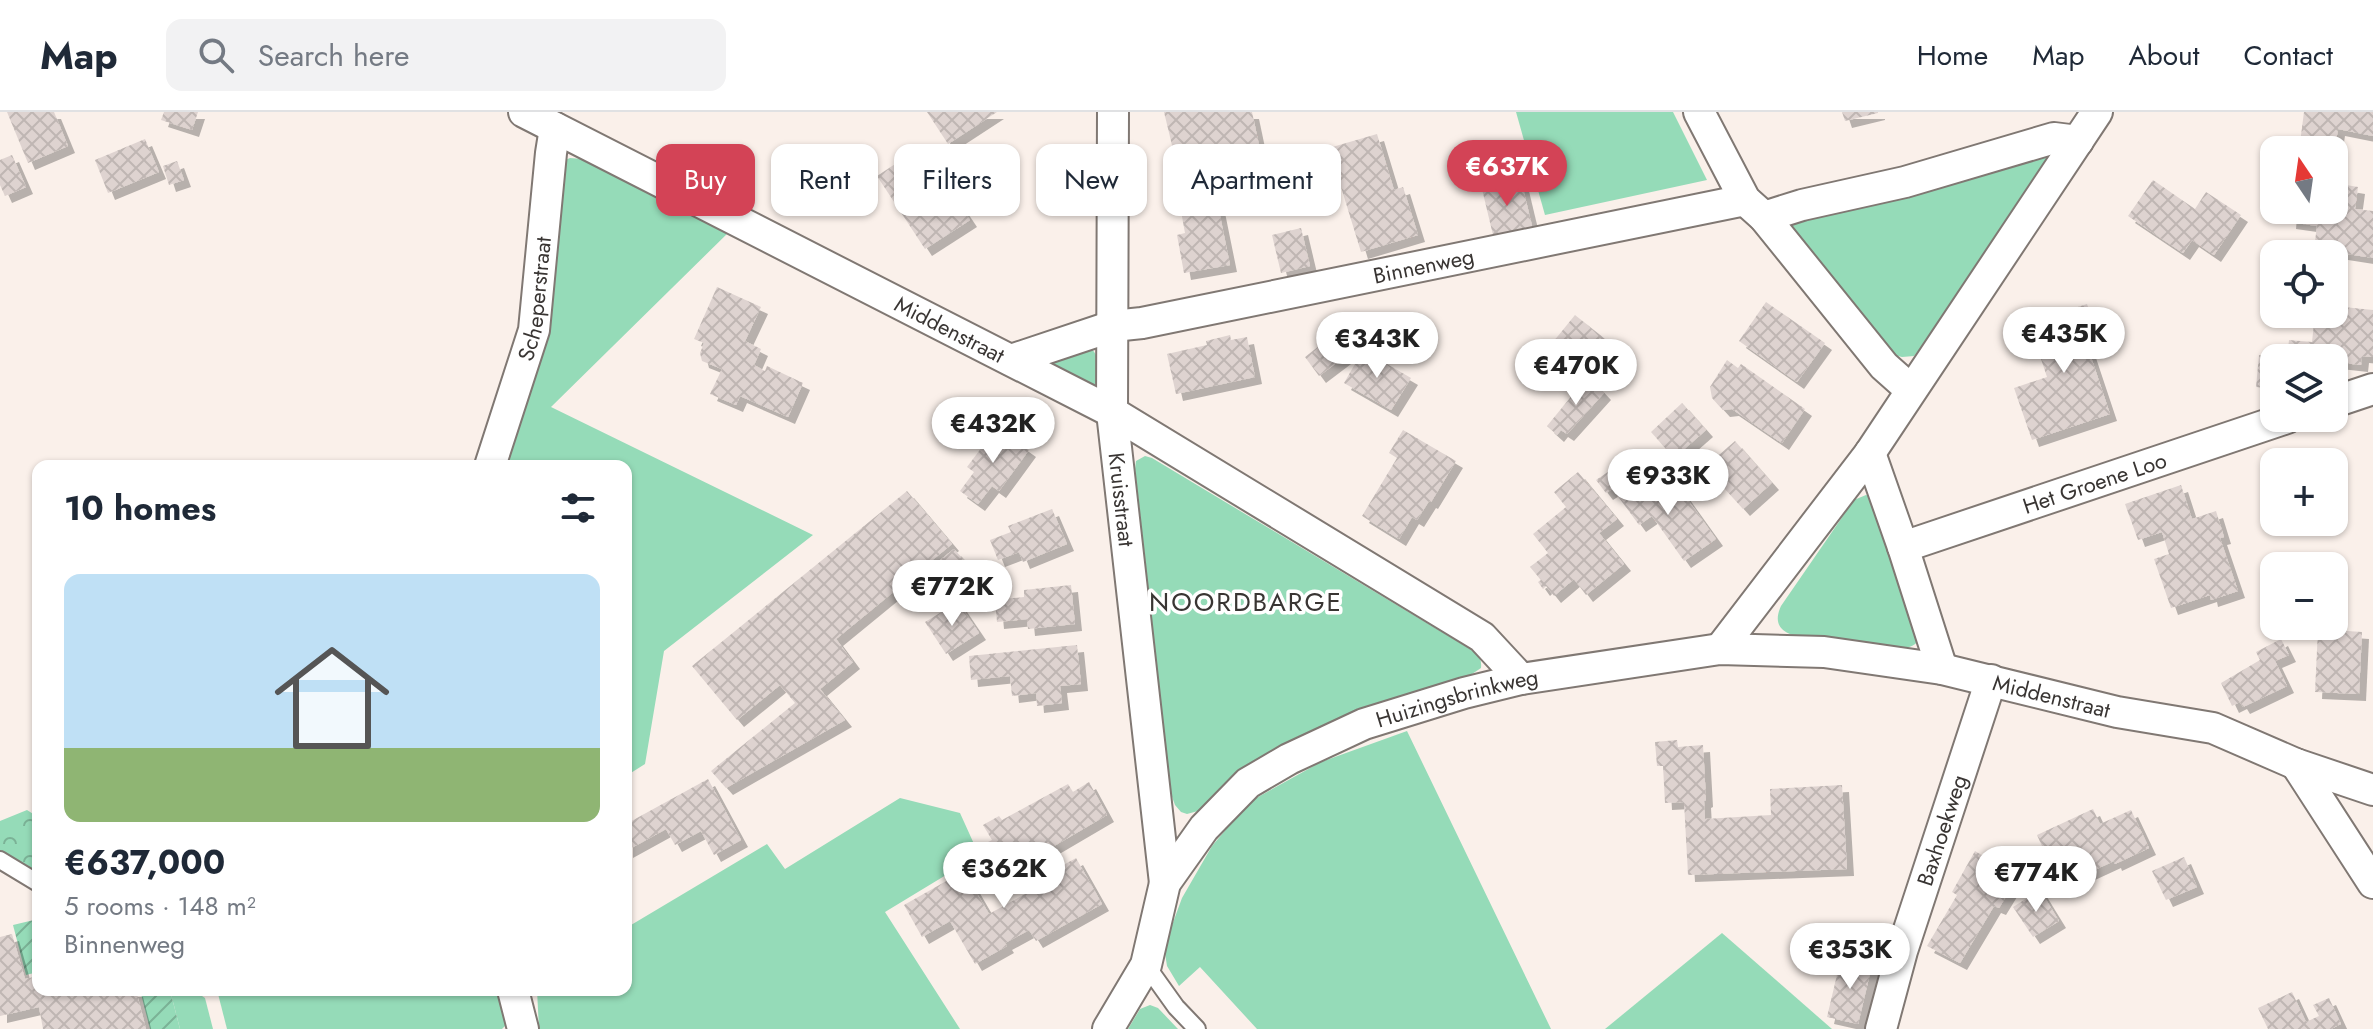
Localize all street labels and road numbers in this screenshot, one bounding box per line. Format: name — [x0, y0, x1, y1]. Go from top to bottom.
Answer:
street label: Scheperstraat — [509, 235, 559, 365]
street label: Binnenweg — [1370, 240, 1477, 291]
street label: Middenstraat — [889, 288, 1011, 371]
street label: Het Groene Loo — [2018, 444, 2171, 522]
street label: Kruisstraat — [1101, 451, 1143, 549]
street label: Huizingsbrinkweg — [1372, 661, 1540, 735]
street label: Middenstraat — [1990, 666, 2114, 726]
street label: Baxhoekweg — [1908, 770, 1975, 890]

